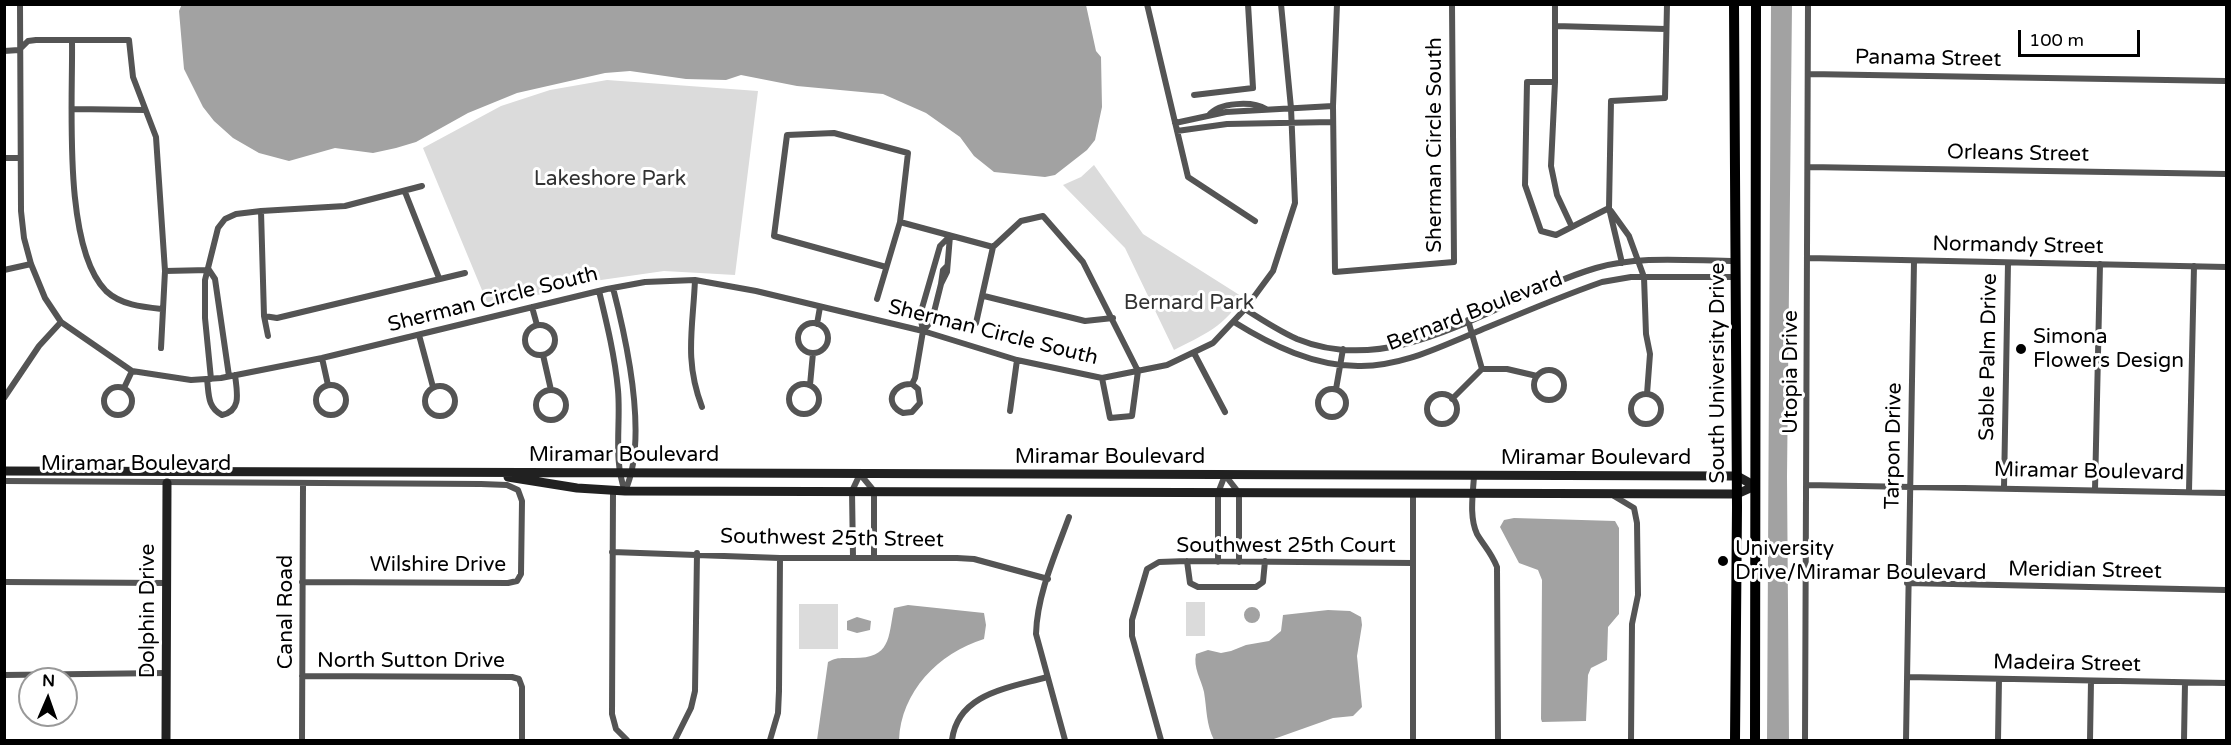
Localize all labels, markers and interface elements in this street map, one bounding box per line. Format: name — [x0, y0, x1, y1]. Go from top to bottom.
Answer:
scale bar — [2021, 18, 2142, 56]
text: 100 m — [2029, 29, 2084, 51]
street label: Sherman Circle South — [1422, 37, 1448, 253]
street label: Panama Street — [1855, 45, 2001, 73]
street label: Orleans Street — [1947, 140, 2089, 168]
park label: Lakeshore Park — [534, 166, 686, 192]
street label: Normandy Street — [1932, 232, 2104, 260]
street label: Sherman Circle South — [385, 262, 601, 338]
street label: South University Drive — [1705, 263, 1731, 483]
street label: Bernard Boulevard — [1384, 267, 1566, 357]
street label: Sable Palm Drive — [1975, 273, 2003, 441]
park label: Bernard Park — [1124, 290, 1254, 316]
street label: Sherman Circle South — [885, 295, 1101, 371]
street label: Utopia Drive — [1778, 310, 1804, 434]
place label: Simona Flowers Design — [2033, 324, 2184, 374]
marker: Simona Flowers Design — [2014, 342, 2028, 356]
street label: Tarpon Drive — [1880, 382, 1908, 510]
street label: Miramar Boulevard — [529, 442, 719, 468]
street label: Miramar Boulevard — [1015, 444, 1205, 470]
street label: Miramar Boulevard — [1501, 445, 1691, 471]
street label: Miramar Boulevard — [41, 451, 231, 477]
street label: Miramar Boulevard — [1994, 458, 2184, 486]
street label: Southwest 25th Street — [720, 524, 944, 554]
street label: Southwest 25th Court — [1176, 533, 1396, 559]
place label: University Drive/Miramar Boulevard — [1735, 536, 1987, 586]
street label: Dolphin Drive — [135, 544, 161, 678]
street label: Wilshire Drive — [370, 552, 506, 578]
marker: University Drive/Miramar Boulevard — [1716, 554, 1730, 568]
street label: Canal Road — [273, 555, 299, 669]
street label: Meridian Street — [2008, 557, 2162, 585]
street label: North Sutton Drive — [317, 648, 505, 674]
street label: Madeira Street — [1993, 650, 2141, 678]
north arrow — [18, 667, 78, 727]
text: N — [42, 671, 55, 691]

